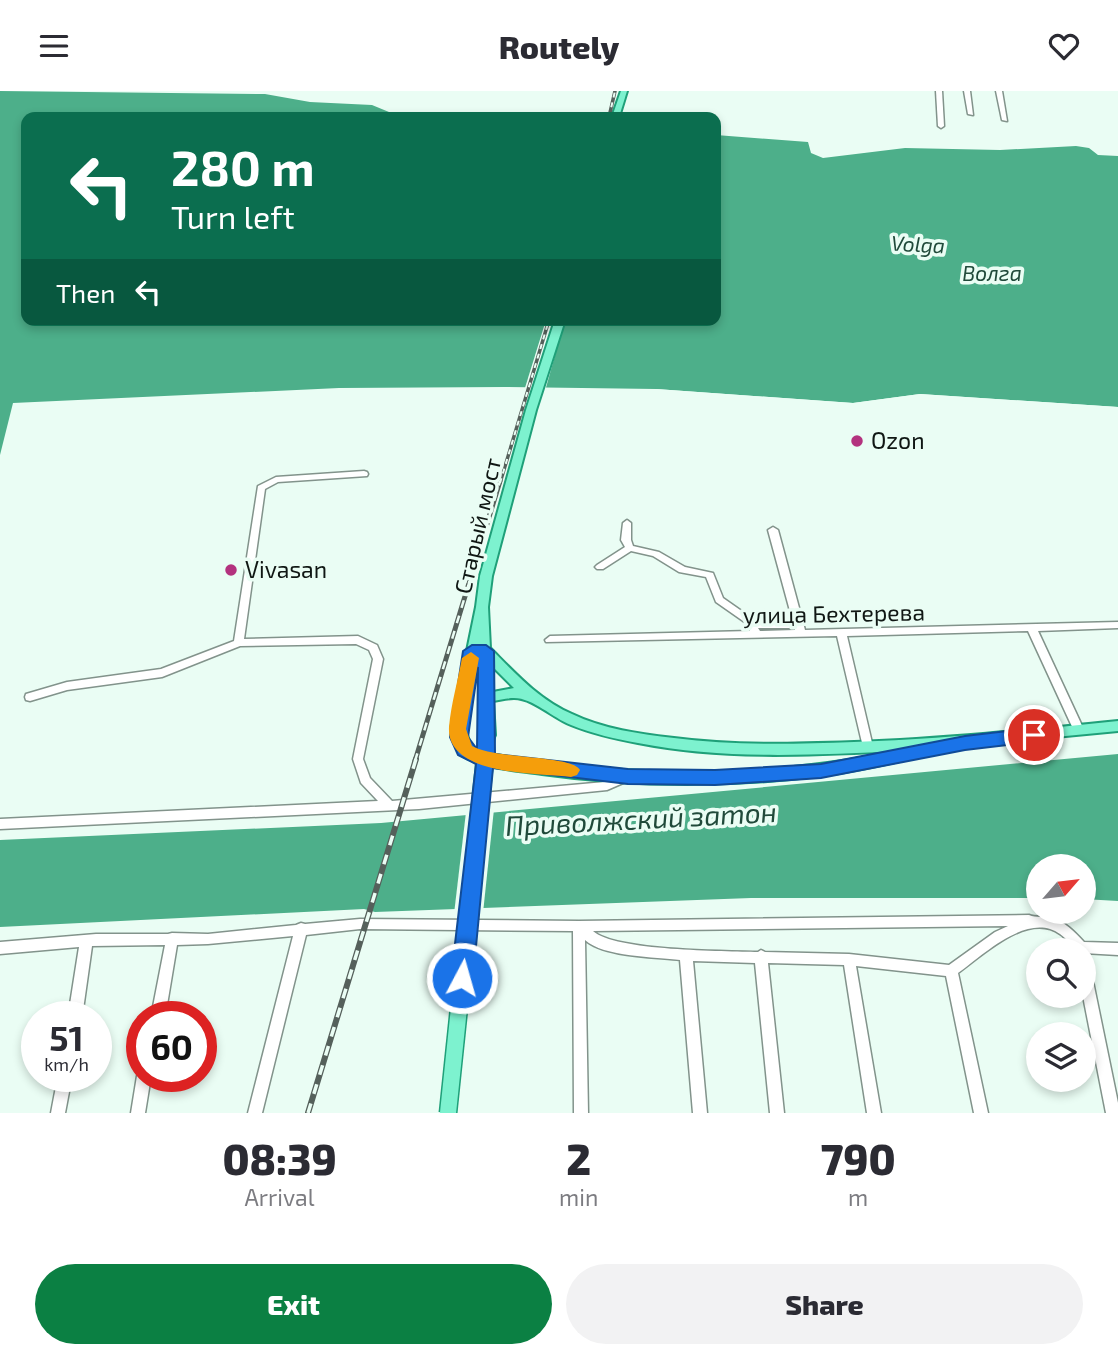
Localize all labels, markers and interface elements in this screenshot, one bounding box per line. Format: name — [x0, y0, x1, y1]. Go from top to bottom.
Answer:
icon: menu — [35, 27, 73, 65]
text: Routely — [499, 27, 619, 65]
icon: heart — [1045, 27, 1083, 65]
text: 280 m — [171, 137, 315, 196]
icon: left — [56, 140, 147, 231]
text: Turn left — [171, 197, 295, 235]
water label: Volga — [890, 230, 946, 257]
water label: Волга — [962, 260, 1022, 285]
icon: left — [129, 273, 167, 311]
text: Then — [56, 277, 115, 308]
place label: Ozon — [871, 426, 925, 454]
marker: Ozon — [849, 433, 865, 449]
street label: Старый мост — [448, 455, 506, 596]
place label: Vivasan — [245, 555, 327, 583]
marker: Vivasan — [223, 562, 239, 578]
street label: улица Бехтерева — [743, 597, 925, 630]
pin — [1004, 705, 1064, 765]
icon: arrive — [1015, 716, 1053, 754]
water label: Приволжский затон — [504, 794, 778, 842]
north arrow — [1026, 854, 1096, 924]
map controls — [1026, 854, 1096, 1092]
button: search — [1026, 938, 1096, 1008]
position arrow — [425, 941, 499, 1015]
speed limit sign: 60 — [126, 1001, 217, 1092]
text: 51 — [49, 1016, 84, 1058]
button: layers — [1026, 1022, 1096, 1092]
text: km/h — [44, 1053, 89, 1075]
text: 08:39 — [222, 1133, 337, 1183]
text: 2 — [566, 1133, 591, 1183]
text: 790 — [821, 1133, 896, 1183]
text: Arrival — [245, 1183, 315, 1211]
text: min — [559, 1183, 598, 1211]
text: m — [848, 1183, 868, 1211]
button: Exit — [35, 1264, 552, 1344]
button: Share — [566, 1264, 1083, 1344]

